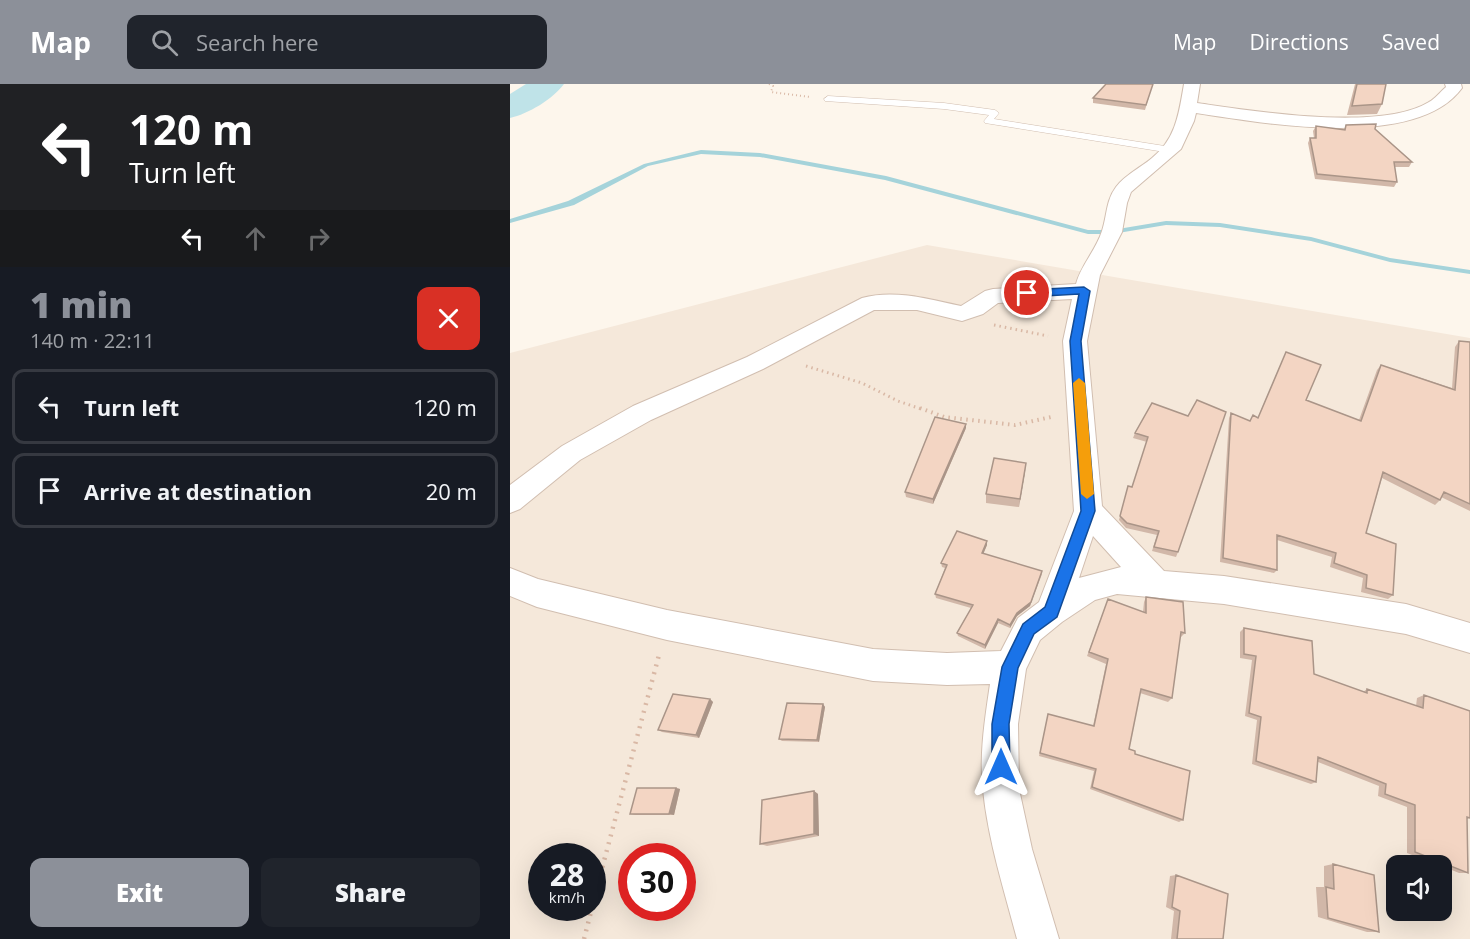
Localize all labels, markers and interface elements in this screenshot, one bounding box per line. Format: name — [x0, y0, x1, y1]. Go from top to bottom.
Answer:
search box — [127, 15, 547, 69]
text: Map — [30, 23, 91, 61]
icon: search — [148, 26, 181, 59]
text: Search here — [196, 27, 319, 57]
text: Map — [1173, 28, 1216, 56]
text: Directions — [1249, 28, 1349, 56]
text: Saved — [1382, 28, 1440, 56]
text: 120 m — [129, 100, 253, 157]
icon: left — [30, 108, 108, 186]
text: Turn left — [129, 154, 236, 191]
icon: left — [176, 222, 209, 255]
icon: ahead — [239, 222, 272, 255]
icon: right — [302, 222, 335, 255]
pin — [1001, 267, 1052, 318]
icon: arrive — [1010, 276, 1043, 309]
text: 1 min — [30, 280, 132, 329]
button: close — [417, 287, 480, 350]
text: 140 m · 22:11 — [30, 327, 155, 354]
icon: left — [33, 390, 66, 423]
text: Turn left — [84, 392, 179, 422]
text: 120 m — [413, 392, 477, 422]
icon: arrive — [33, 474, 66, 507]
text: Arrive at destination — [84, 476, 312, 506]
text: 20 m — [426, 476, 477, 506]
position arrow — [969, 735, 1033, 799]
speed limit sign: 30 — [618, 843, 696, 921]
text: 28 — [550, 854, 584, 895]
map controls — [1386, 855, 1452, 921]
button: sound — [1386, 855, 1452, 921]
button: Exit — [30, 858, 249, 927]
button: Share — [261, 858, 480, 927]
text: km/h — [549, 887, 585, 907]

